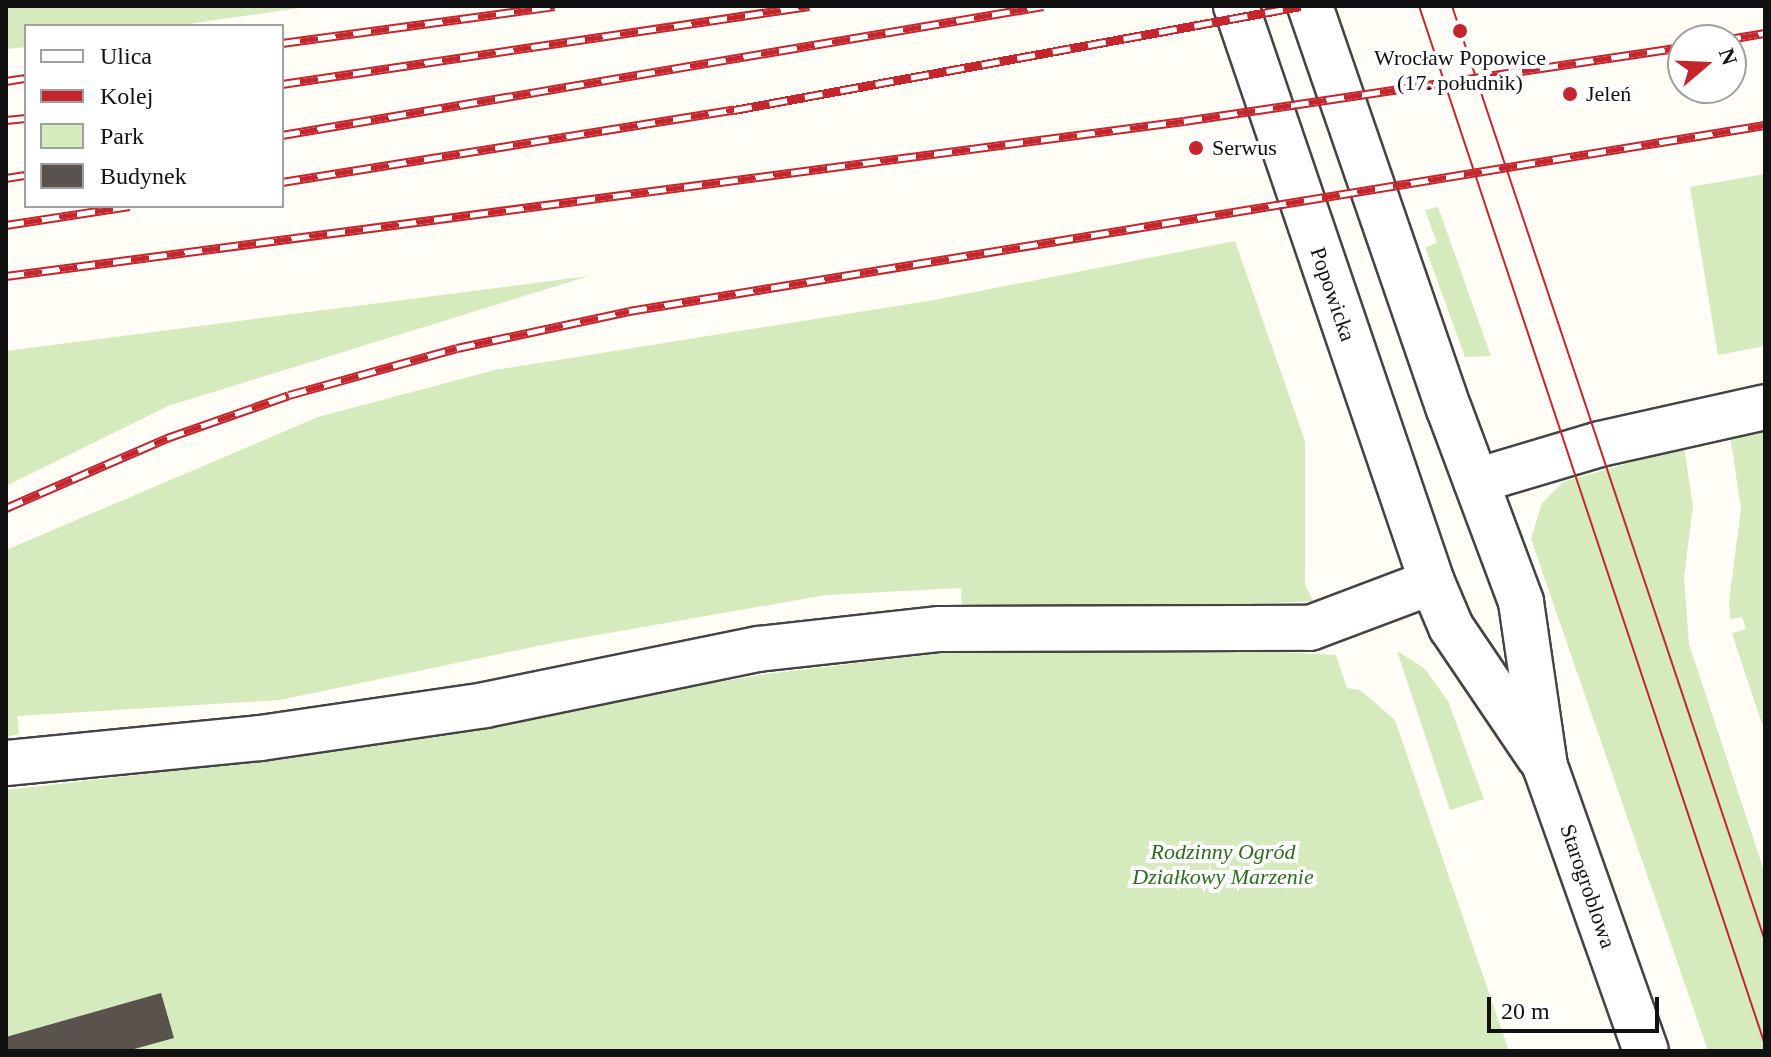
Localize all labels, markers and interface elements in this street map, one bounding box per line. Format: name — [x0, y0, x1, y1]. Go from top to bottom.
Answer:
marker: Wrocław Popowice (17. południk) — [1451, 22, 1469, 40]
legend — [24, 24, 284, 208]
north arrow — [1667, 24, 1747, 104]
text: Ulica — [100, 43, 152, 69]
place label: Wrocław Popowice (17. południk) — [1374, 44, 1546, 96]
text: N — [1714, 45, 1743, 68]
place label: Jeleń — [1586, 81, 1631, 107]
text: Kolej — [100, 83, 153, 109]
marker: Jeleń — [1561, 85, 1579, 103]
text: Park — [100, 123, 144, 149]
place label: Serwus — [1212, 135, 1277, 161]
marker: Serwus — [1187, 139, 1205, 157]
text: Budynek — [100, 163, 187, 189]
street label: Popowicka — [1305, 243, 1361, 345]
street label: Starogroblowa — [1554, 820, 1622, 952]
park label: Rodzinny Ogród Działkowy Marzenie — [1132, 838, 1314, 890]
scale bar — [1491, 981, 1663, 1031]
text: 20 m — [1501, 998, 1550, 1024]

